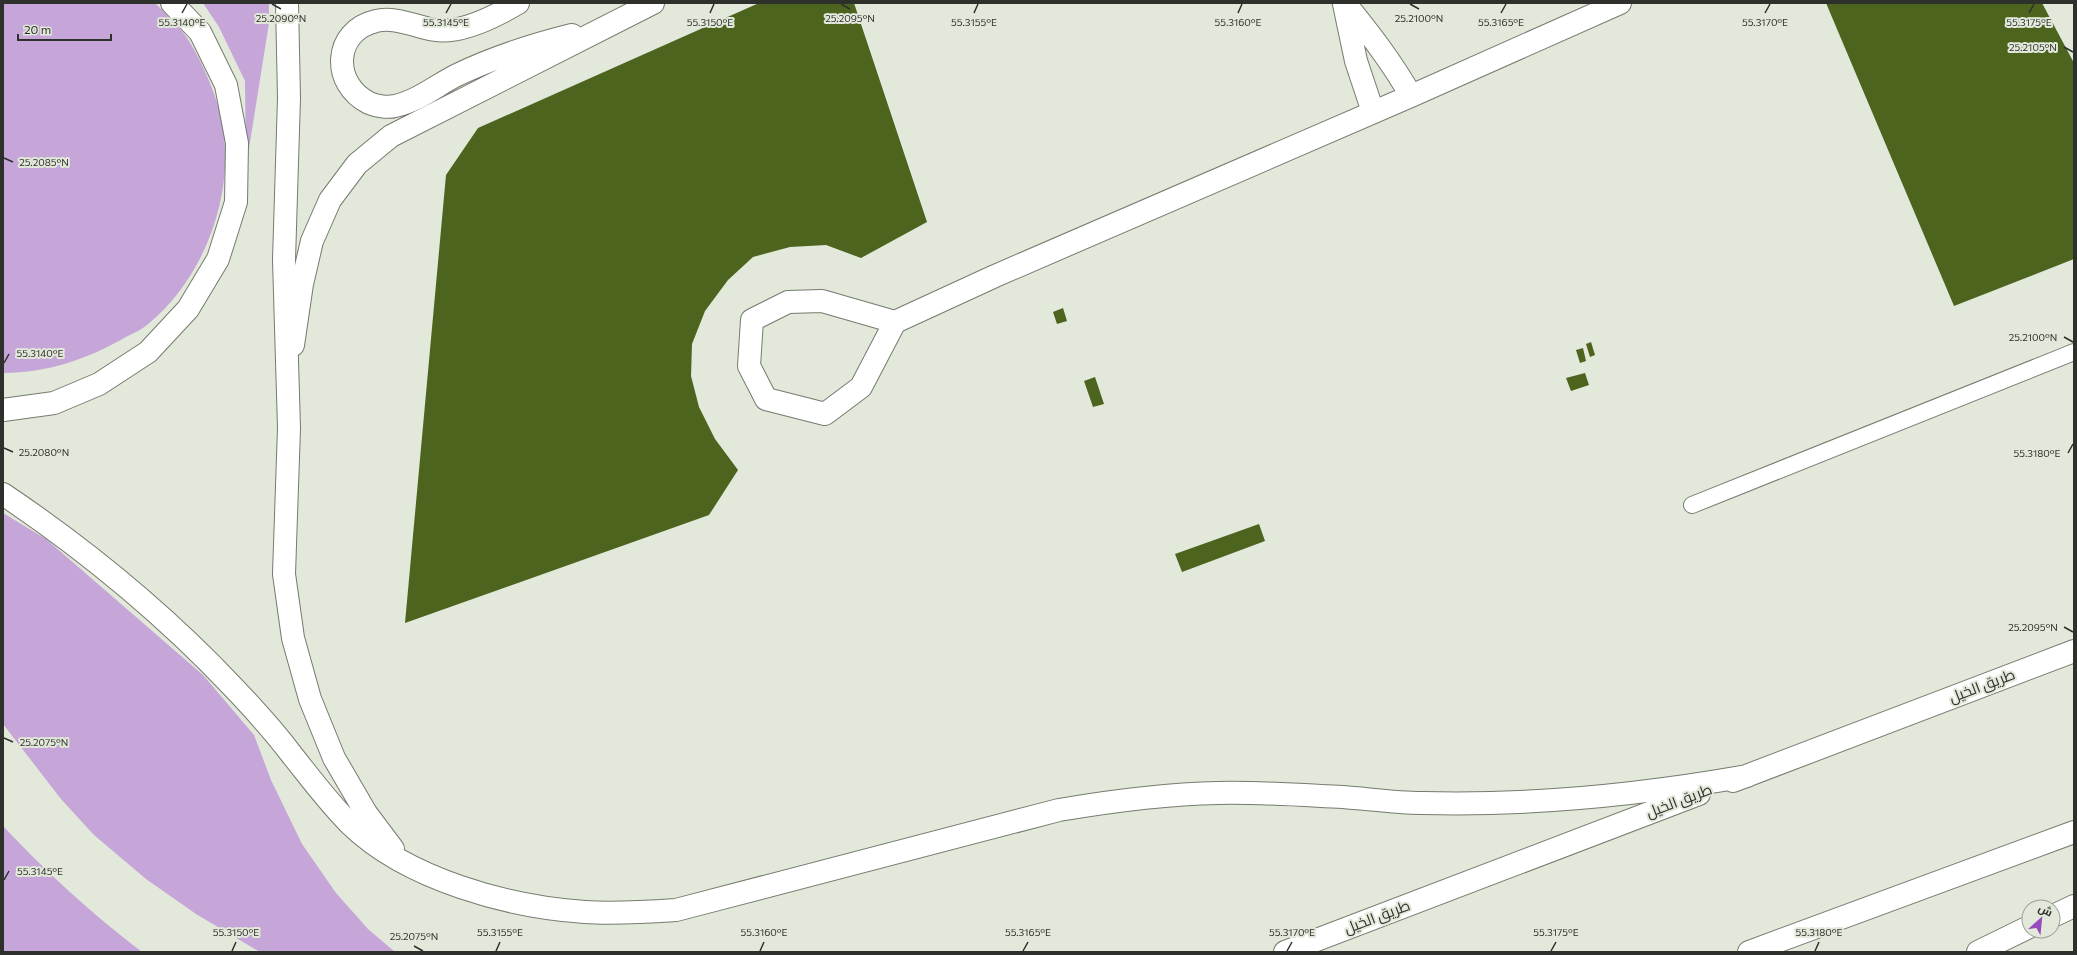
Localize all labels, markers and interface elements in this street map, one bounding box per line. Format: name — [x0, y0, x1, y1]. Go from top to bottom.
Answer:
text: 25.2090°N — [256, 12, 306, 24]
text: 25.2095°N — [825, 12, 875, 24]
text: 25.2100°N — [1395, 12, 1443, 24]
scale bar — [18, 16, 111, 42]
text: 55.3140°E — [159, 16, 205, 28]
text: 55.3145°E — [423, 16, 469, 28]
text: 55.3150°E — [687, 16, 733, 28]
text: 55.3155°E — [951, 16, 997, 28]
text: 55.3160°E — [1215, 16, 1262, 28]
text: 55.3165°E — [1478, 16, 1524, 28]
text: 55.3170°E — [1742, 16, 1788, 28]
text: 55.3175°E — [2006, 16, 2052, 28]
text: 20 m — [24, 22, 51, 36]
text: 25.2105°N — [2009, 41, 2057, 53]
text: 25.2085°N — [19, 156, 69, 168]
text: 25.2100°N — [2009, 331, 2057, 343]
text: 55.3140°E — [17, 347, 63, 359]
text: 25.2080°N — [19, 446, 69, 458]
text: 55.3180°E — [2014, 447, 2061, 459]
text: 25.2095°N — [2008, 621, 2058, 633]
street label: طريق الخيل — [1946, 664, 2018, 708]
text: 25.2075°N — [20, 736, 68, 748]
street label: طريق الخيل — [1643, 779, 1715, 823]
text: 55.3145°E — [17, 865, 63, 877]
street label: طريق الخيل — [1341, 895, 1413, 939]
north arrow — [2021, 899, 2061, 939]
text: ش — [2036, 901, 2055, 920]
text: 55.3150°E — [213, 926, 259, 938]
text: 55.3155°E — [477, 926, 523, 938]
text: 55.3160°E — [741, 926, 788, 938]
text: 55.3165°E — [1005, 926, 1051, 938]
text: 55.3170°E — [1269, 926, 1315, 938]
text: 55.3175°E — [1533, 926, 1579, 938]
text: 55.3180°E — [1796, 926, 1843, 938]
text: 25.2075°N — [390, 930, 438, 942]

